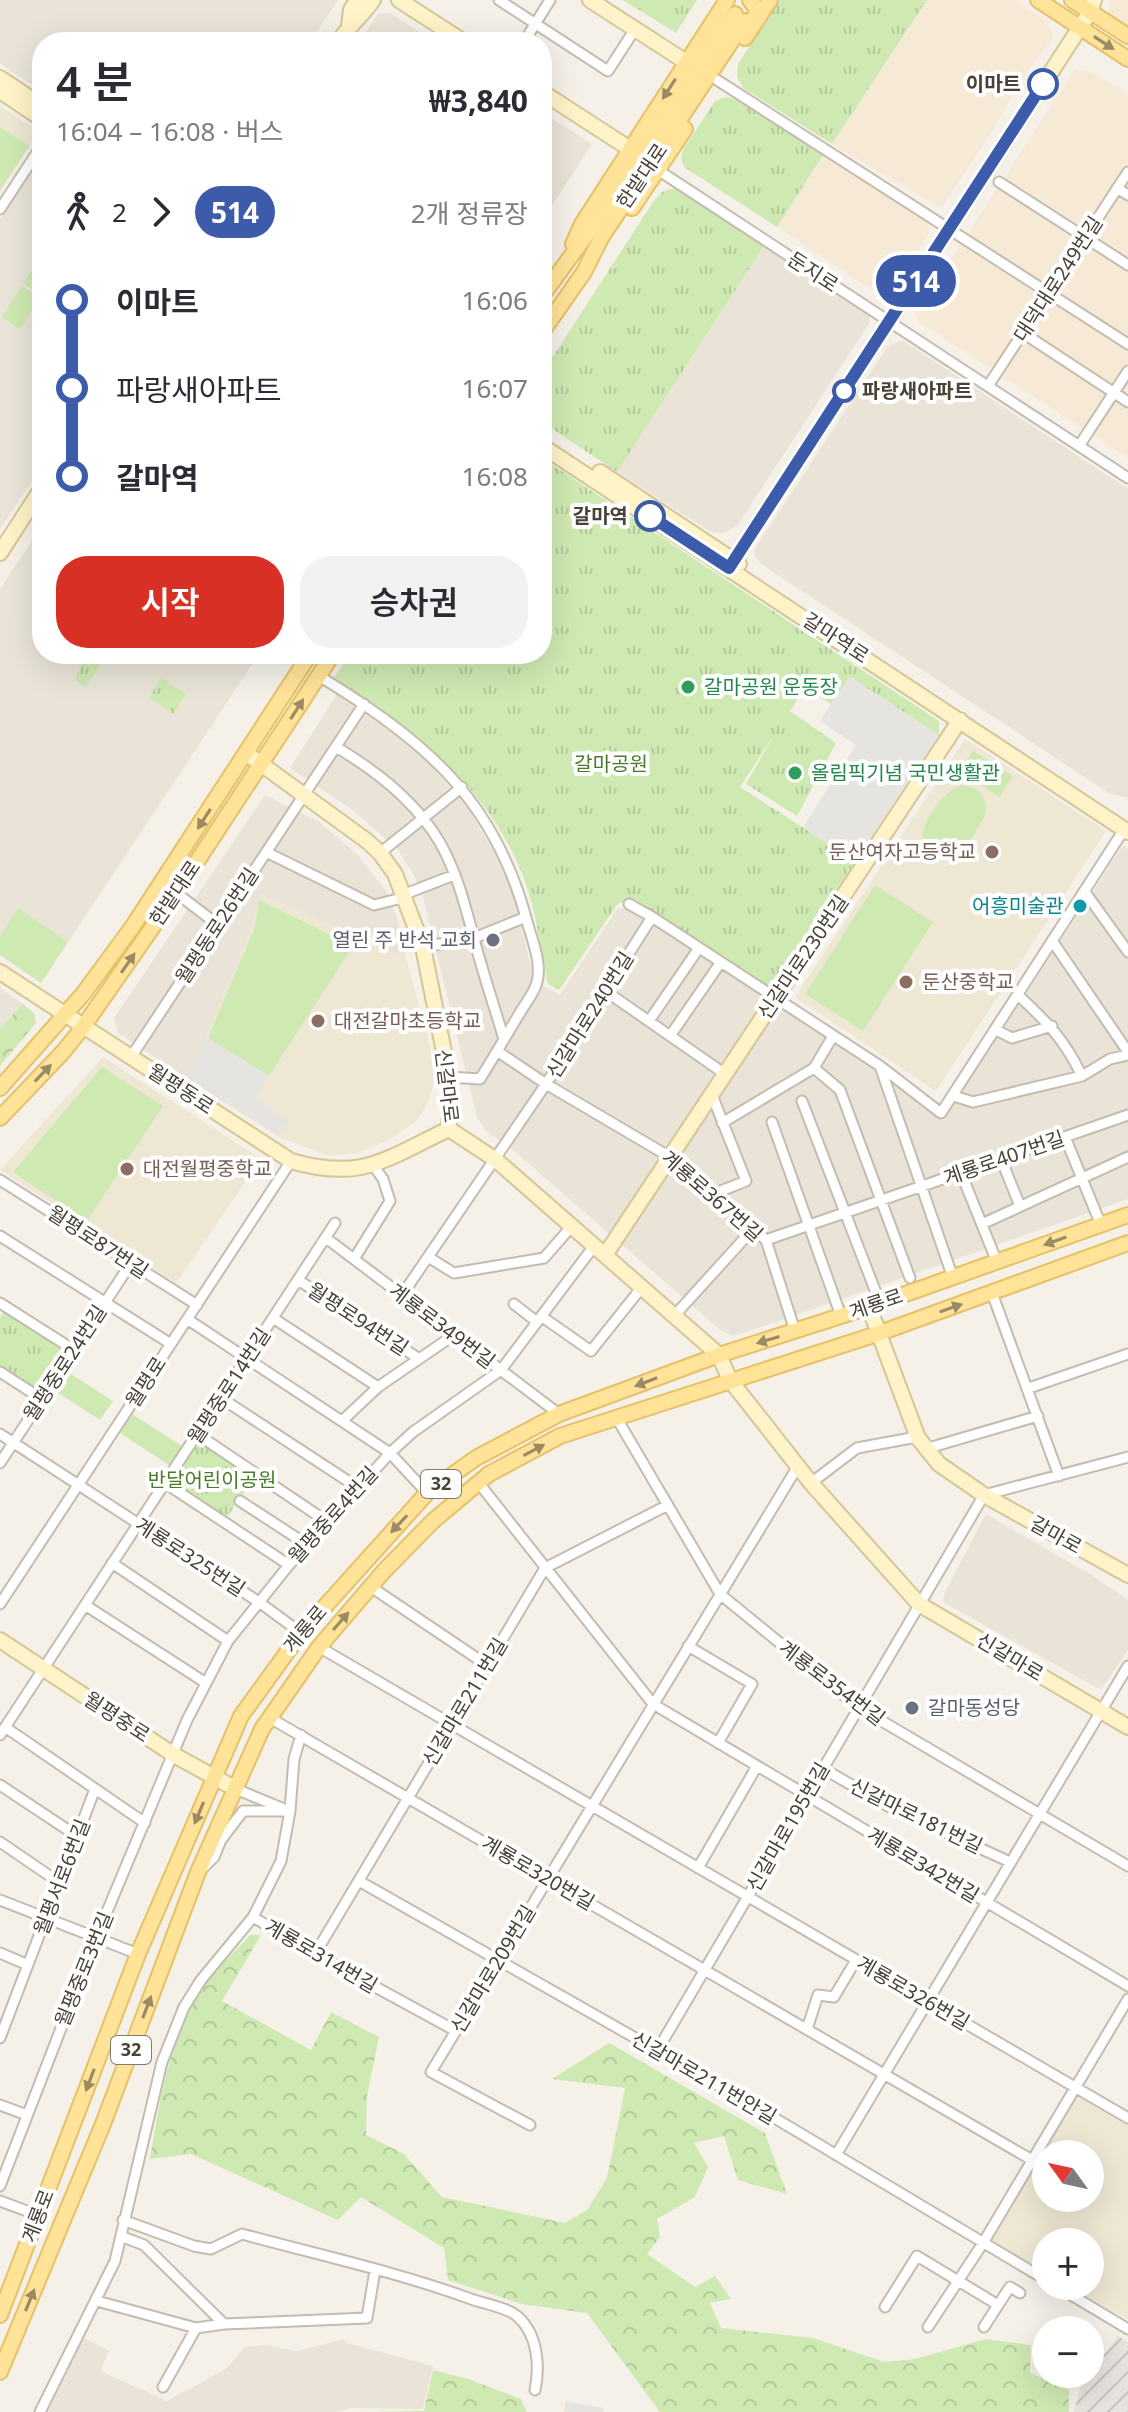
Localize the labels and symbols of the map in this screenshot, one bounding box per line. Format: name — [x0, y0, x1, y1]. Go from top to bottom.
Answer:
one-way arrow — [1093, 35, 1114, 50]
marker: 이마트 — [1028, 69, 1058, 99]
place label: 이마트 — [966, 70, 1021, 97]
one-way arrow — [661, 78, 676, 99]
street label: 한밭대로 — [610, 138, 673, 214]
street label: 대덕대로249번길 — [1007, 211, 1108, 347]
street label: 둔지로 — [783, 245, 844, 298]
line badge: 514 — [870, 255, 962, 307]
place label: 파랑새아파트 — [862, 377, 972, 404]
marker: 파랑새아파트 — [833, 380, 855, 402]
marker: 갈마역 — [635, 501, 665, 531]
place label: 갈마역 — [573, 502, 628, 529]
street label: 갈마역로 — [798, 606, 874, 669]
place label: 갈마공원 운동장 — [704, 673, 838, 700]
marker: 갈마공원 운동장 — [679, 678, 697, 696]
one-way arrow — [289, 699, 304, 720]
park label: 갈마공원 — [574, 750, 648, 777]
place label: 올림픽기념 국민생활관 — [811, 759, 1000, 786]
marker: 올림픽기념 국민생활관 — [786, 764, 804, 782]
one-way arrow — [197, 808, 212, 829]
place label: 둔산여자고등학교 — [829, 838, 976, 865]
marker: 둔산여자고등학교 — [983, 843, 1001, 861]
street label: 한밭대로 — [143, 855, 206, 931]
street label: 월평동로26번길 — [169, 862, 264, 989]
street label: 신갈마로230번길 — [751, 889, 854, 1024]
place label: 어흥미술관 — [972, 892, 1064, 919]
marker: 어흥미술관 — [1071, 897, 1089, 915]
place label: 열린 주 반석 교회 — [333, 926, 477, 953]
marker: 열린 주 반석 교회 — [484, 931, 502, 949]
street label: 신갈마로240번길 — [540, 946, 639, 1083]
one-way arrow — [120, 952, 135, 973]
place label: 둔산중학교 — [922, 968, 1014, 995]
marker: 둔산중학교 — [897, 973, 915, 991]
place label: 대전갈마초등학교 — [334, 1007, 481, 1034]
marker: 대전갈마초등학교 — [309, 1012, 327, 1030]
street label: 신갈마로 — [430, 1048, 465, 1124]
street label: 월평동로 — [143, 1057, 219, 1120]
one-way arrow — [33, 1064, 51, 1083]
street label: 계룡로407번길 — [940, 1124, 1068, 1191]
street label: 계룡로367번길 — [656, 1144, 769, 1247]
place label: 대전월평중학교 — [143, 1155, 272, 1182]
marker: 대전월평중학교 — [118, 1160, 136, 1178]
street label: 월평로87번길 — [43, 1199, 154, 1284]
one-way arrow — [1042, 1236, 1066, 1248]
street label: 월평로94번길 — [303, 1276, 414, 1361]
street label: 계룡로349번길 — [384, 1277, 501, 1374]
street label: 계룡로 — [845, 1282, 906, 1325]
street label: 월평중로24번길 — [17, 1299, 112, 1426]
one-way arrow — [939, 1301, 963, 1313]
street label: 월평중로14번길 — [181, 1322, 276, 1449]
one-way arrow — [756, 1334, 780, 1347]
street label: 월평로 — [119, 1351, 172, 1412]
one-way arrow — [633, 1376, 657, 1389]
one-way arrow — [523, 1443, 545, 1457]
street label: 월평중로4번길 — [282, 1460, 383, 1569]
park label: 반달어린이공원 — [148, 1466, 276, 1493]
road number: 32 — [421, 1470, 461, 1498]
street label: 갈마로 — [1026, 1509, 1087, 1560]
street label: 계룡로325번길 — [130, 1511, 251, 1602]
one-way arrow — [390, 1514, 408, 1533]
street label: 계룡로 — [277, 1599, 333, 1659]
one-way arrow — [332, 1611, 350, 1631]
street label: 신갈마로 — [972, 1626, 1049, 1687]
street label: 신갈마로211번길 — [416, 1633, 513, 1771]
street label: 계룡로354번길 — [774, 1634, 891, 1731]
street label: 월평중로 — [79, 1685, 155, 1748]
place label: 갈마동성당 — [928, 1694, 1020, 1721]
marker: 갈마동성당 — [903, 1699, 921, 1717]
street label: 신갈마로195번길 — [740, 1757, 835, 1896]
street label: 신갈마로181번길 — [845, 1772, 987, 1859]
one-way arrow — [192, 1801, 205, 1825]
street label: 월평서로6번길 — [27, 1815, 96, 1939]
street label: 계룡로342번길 — [862, 1820, 984, 1909]
street label: 계룡로320번길 — [477, 1829, 600, 1916]
street label: 신갈마로209번길 — [444, 1900, 541, 2038]
street label: 월평중로3번길 — [48, 1907, 119, 2030]
street label: 계룡로314번길 — [260, 1912, 383, 1999]
street label: 계룡로326번길 — [852, 1949, 975, 2036]
one-way arrow — [141, 1995, 154, 2019]
street label: 신갈마로211번안길 — [627, 2025, 782, 2130]
road number: 32 — [111, 2036, 151, 2064]
one-way arrow — [83, 2068, 96, 2092]
north arrow — [1032, 2140, 1104, 2212]
street label: 계룡로 — [15, 2185, 60, 2246]
one-way arrow — [23, 2288, 36, 2312]

